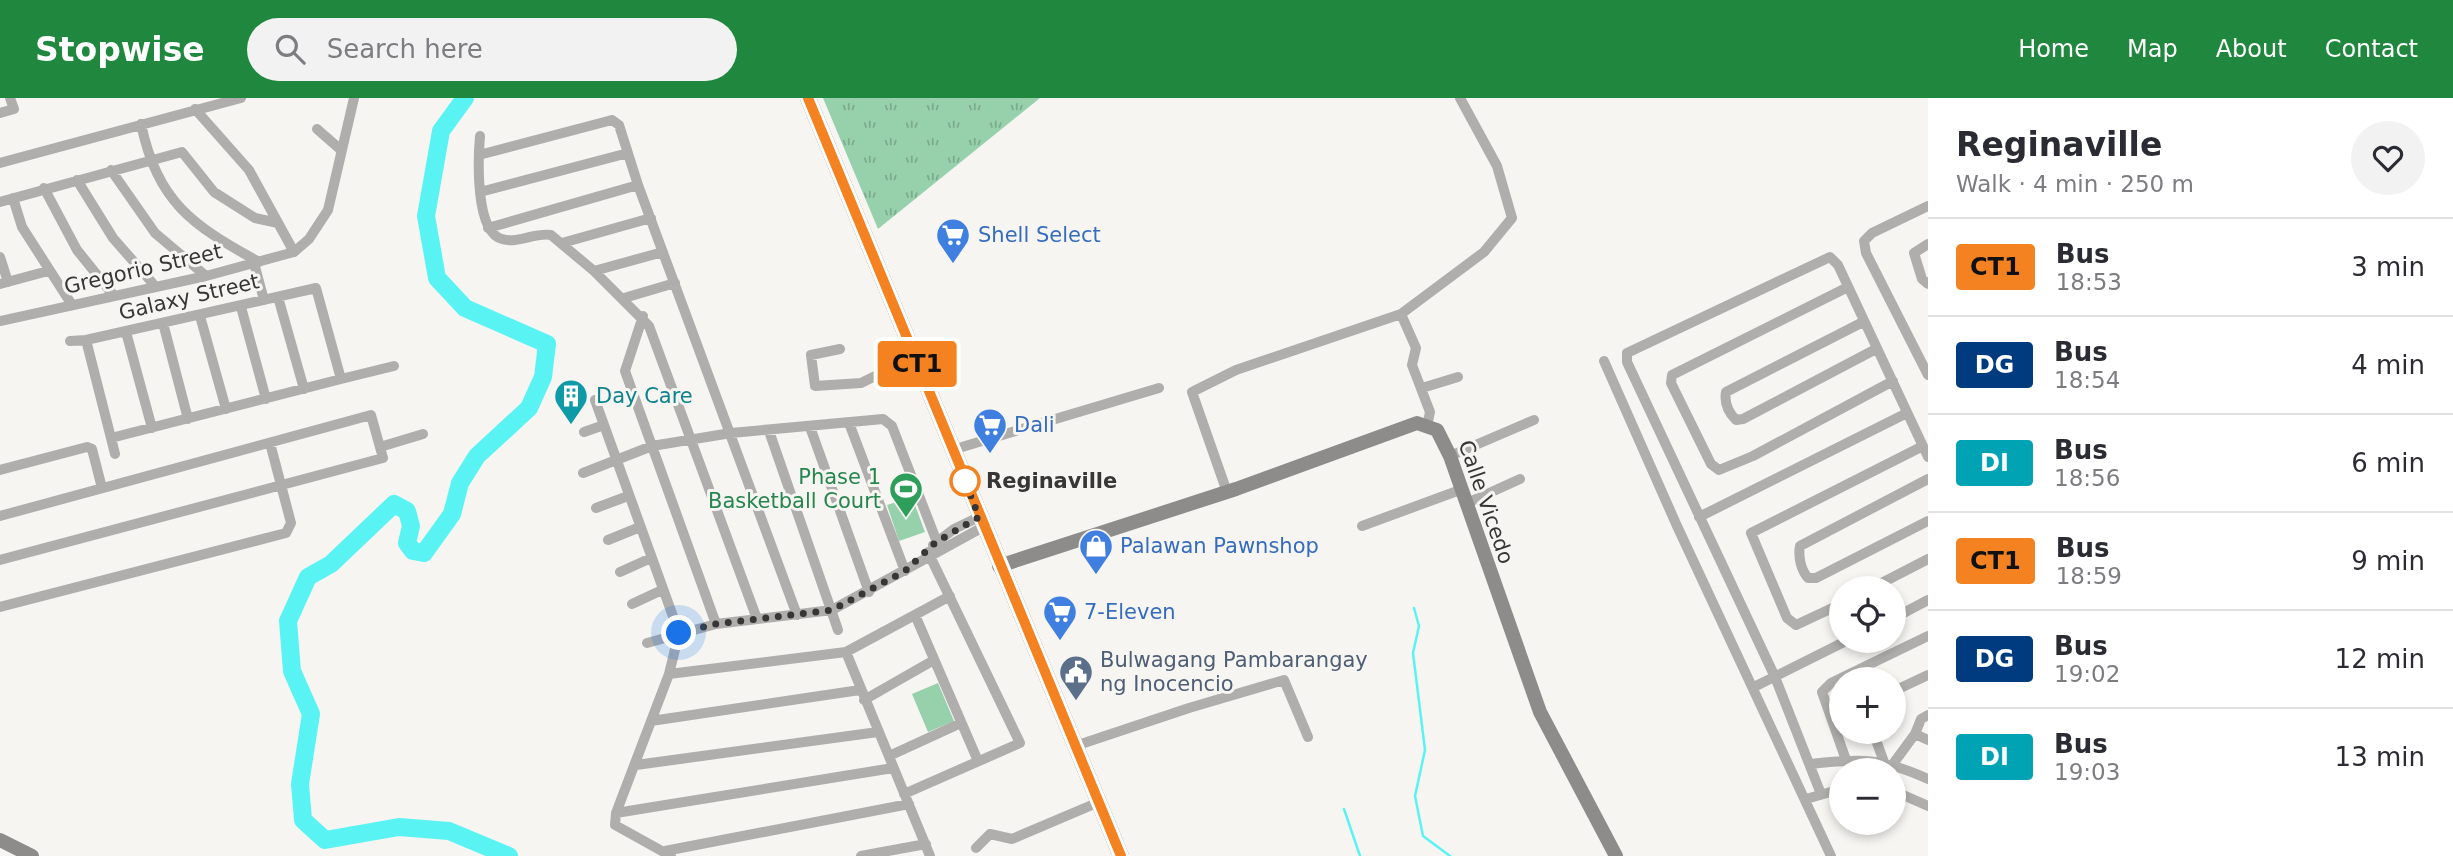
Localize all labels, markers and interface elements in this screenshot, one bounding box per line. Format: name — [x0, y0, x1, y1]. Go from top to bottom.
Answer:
search box — [247, 18, 737, 81]
text: Stopwise — [35, 30, 205, 69]
icon: search — [271, 30, 309, 68]
text: Search here — [327, 34, 483, 64]
text: Home — [2018, 35, 2089, 63]
text: Map — [2127, 35, 2178, 63]
text: About — [2216, 35, 2287, 63]
text: Contact — [2325, 35, 2418, 63]
button: heart — [2351, 121, 2425, 195]
text: Reginaville — [1956, 125, 2162, 164]
text: Walk · 4 min · 250 m — [1956, 171, 2194, 197]
supermarket icon: Shell Select — [934, 216, 972, 265]
place label: Shell Select — [978, 223, 1101, 247]
street label: Gregorio Street — [62, 239, 224, 299]
text: Bus — [2056, 239, 2110, 269]
text: 3 min — [2351, 252, 2425, 282]
text: CT1 — [1970, 253, 2021, 281]
street label: Galaxy Street — [117, 269, 261, 325]
text: 18:53 — [2056, 269, 2122, 295]
text: Bus — [2054, 337, 2108, 367]
line badge: CT1 — [877, 341, 957, 387]
text: CT1 — [892, 350, 942, 378]
text: 4 min — [2351, 350, 2425, 380]
text: DG — [1975, 351, 2014, 379]
text: 18:54 — [2054, 367, 2120, 393]
building icon: Day Care — [552, 377, 590, 426]
place label: Day Care — [596, 384, 693, 408]
supermarket icon: Dali — [971, 406, 1009, 455]
place label: Dali — [1014, 413, 1055, 437]
text: Bus — [2054, 435, 2108, 465]
street label: Calle Vicedo — [1454, 437, 1518, 567]
text: 6 min — [2351, 448, 2425, 478]
text: DI — [1980, 449, 2009, 477]
place label: Phase 1 Basketball Court — [708, 465, 881, 513]
text: 18:56 — [2054, 465, 2120, 491]
marker: Reginaville — [950, 466, 980, 496]
place label: Reginaville — [986, 469, 1117, 493]
sports icon: Phase 1 Basketball Court — [887, 470, 925, 519]
shop icon: Palawan Pawnshop — [1077, 527, 1115, 576]
text: Bus — [2056, 533, 2110, 563]
place label: Palawan Pawnshop — [1120, 534, 1319, 558]
text: 9 min — [2351, 546, 2425, 576]
text: CT1 — [1970, 547, 2021, 575]
text: 18:59 — [2056, 563, 2122, 589]
map controls — [1829, 576, 1906, 835]
button: locate — [1829, 576, 1906, 653]
supermarket icon: 7-Eleven — [1041, 593, 1079, 642]
place label: 7-Eleven — [1084, 600, 1176, 624]
your location — [661, 615, 696, 650]
text: Bus — [2054, 631, 2108, 661]
text: 12 min — [2335, 644, 2425, 674]
text: DG — [1975, 645, 2014, 673]
place label: Bulwagang Pambarangay ng Inocencio — [1100, 648, 1368, 696]
public building icon: Bulwagang Pambarangay ng Inocencio — [1057, 653, 1095, 702]
text: 19:02 — [2054, 661, 2120, 687]
button: + — [1829, 667, 1906, 744]
text: Bus — [2054, 729, 2108, 759]
text: 13 min — [2335, 742, 2425, 772]
text: DI — [1980, 743, 2009, 771]
button: − — [1829, 758, 1906, 835]
text: 19:03 — [2054, 759, 2120, 785]

